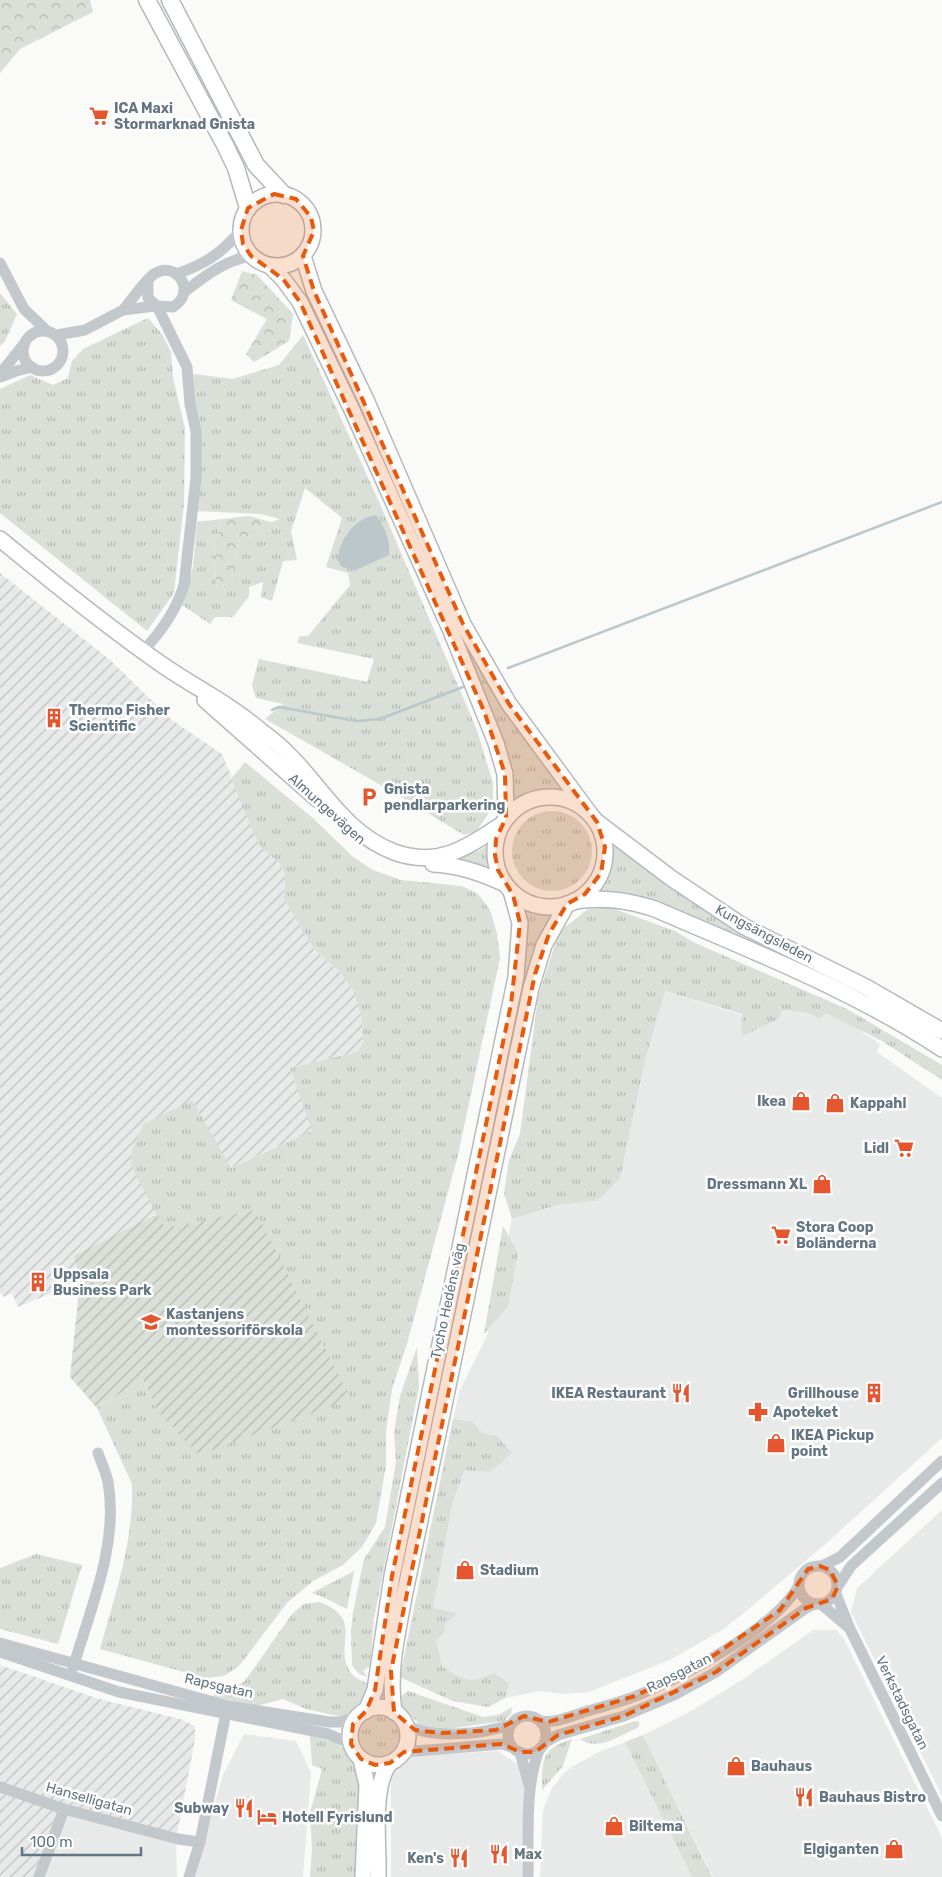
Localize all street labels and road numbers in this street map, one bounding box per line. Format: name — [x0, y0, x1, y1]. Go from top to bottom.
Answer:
street label: Almungevägen — [285, 770, 369, 848]
street label: Kungsängsleden — [712, 901, 816, 967]
street label: Tycho Hedéns väg — [427, 1241, 469, 1361]
street label: Rapsgatan — [644, 1650, 714, 1696]
street label: Verkstadsgatan — [872, 1653, 932, 1753]
street label: Rapsgatan — [183, 1670, 255, 1702]
street label: Hanselligatan — [44, 1779, 134, 1819]

